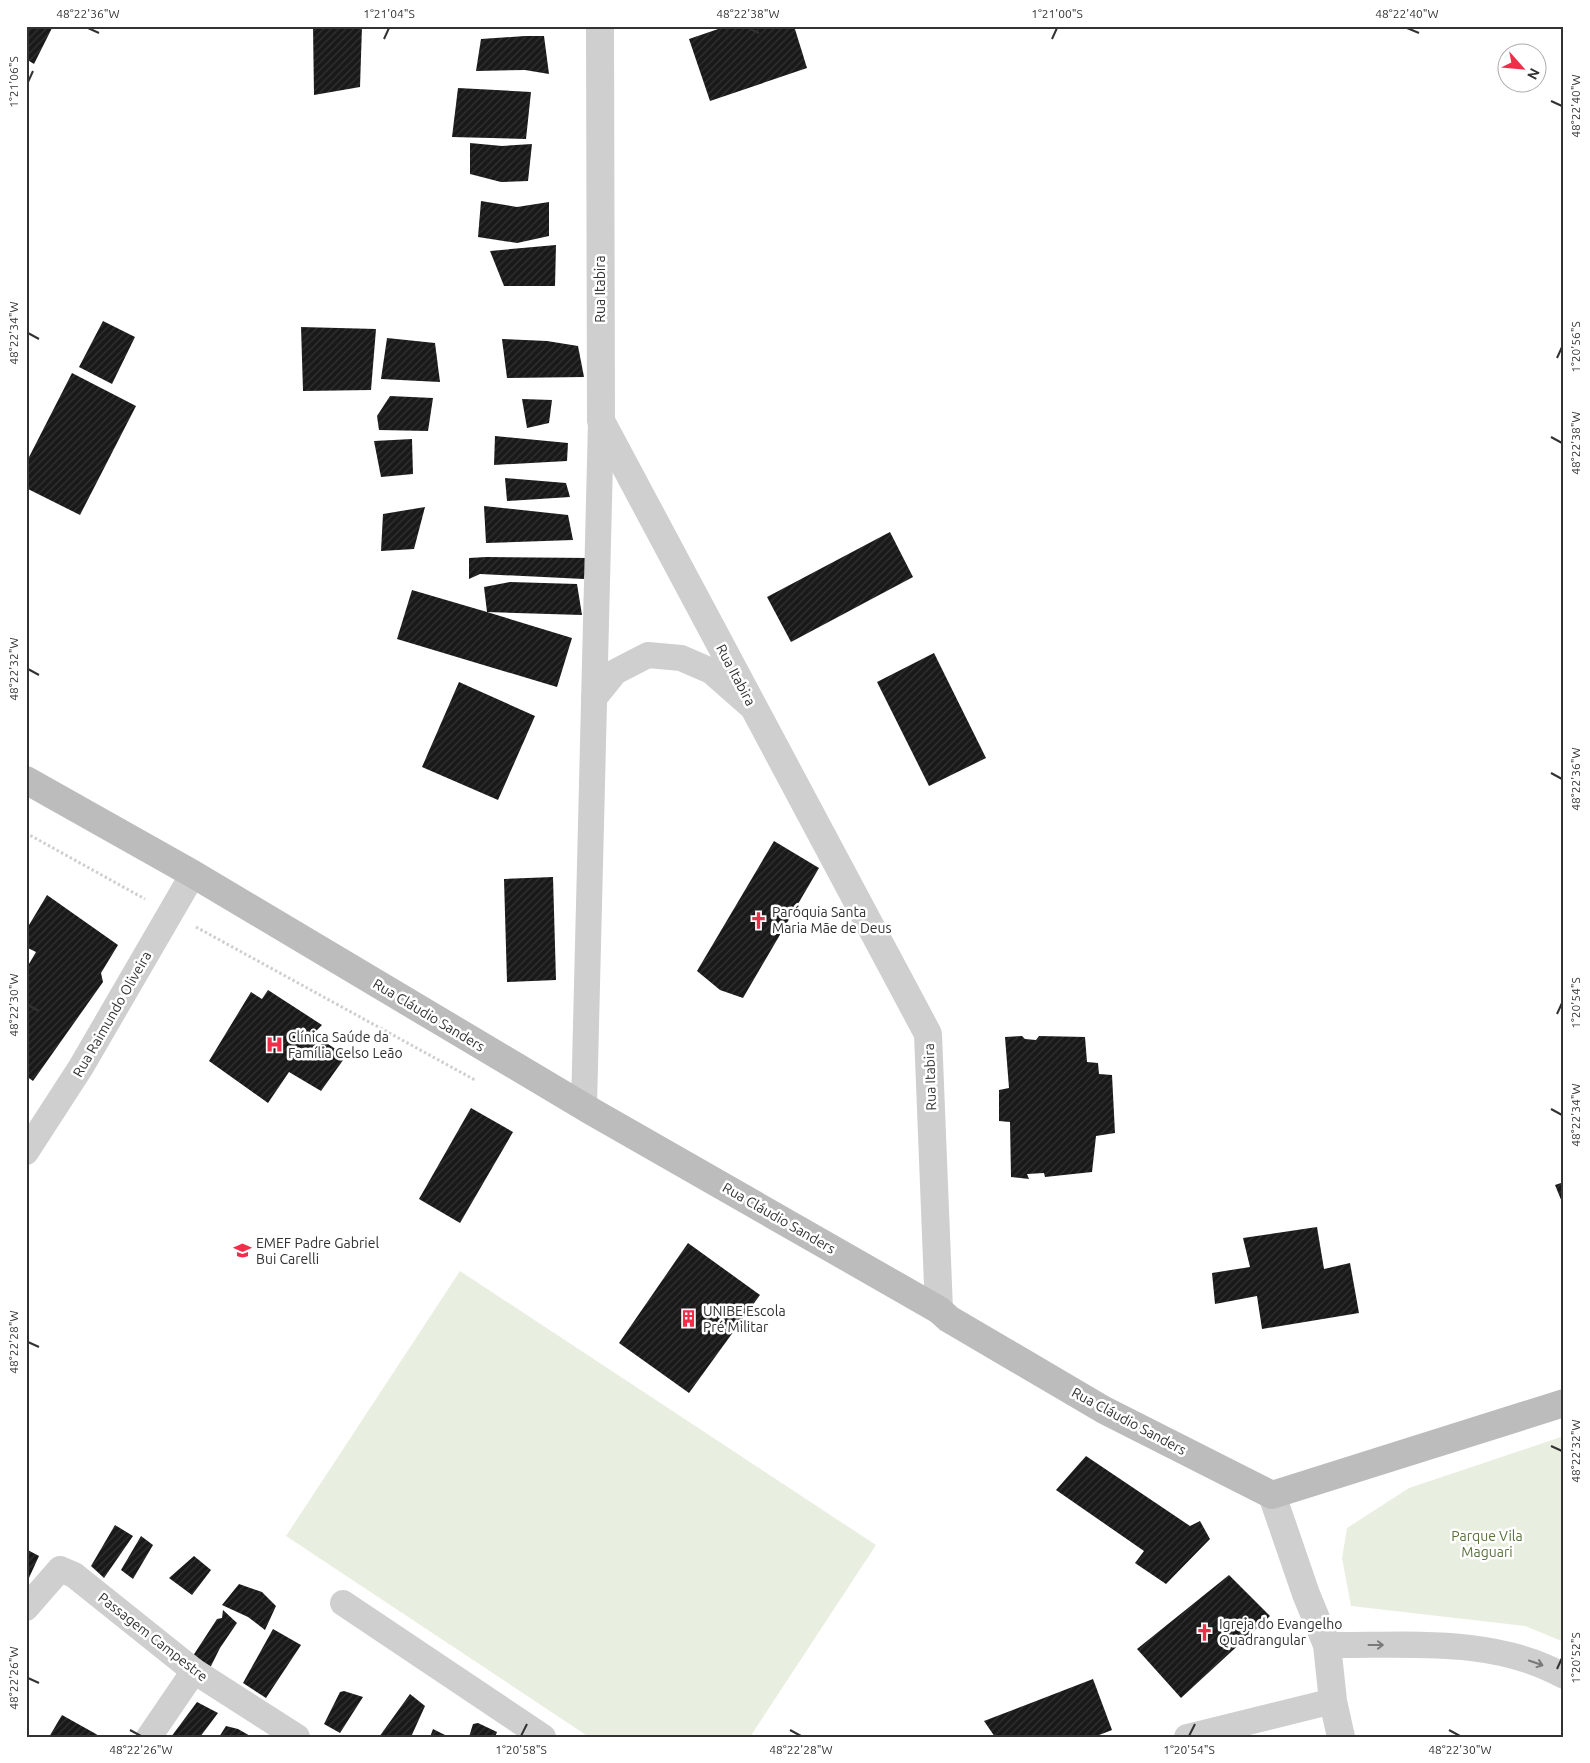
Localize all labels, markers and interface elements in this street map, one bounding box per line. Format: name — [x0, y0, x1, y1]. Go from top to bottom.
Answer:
text: 48°22'36"W — [56, 7, 120, 20]
text: 1°21'04"S — [363, 7, 415, 20]
text: 48°22'38"W — [716, 7, 780, 20]
text: 1°21'00"S — [1031, 7, 1083, 20]
text: 48°22'40"W — [1375, 7, 1439, 20]
north arrow — [1498, 42, 1548, 92]
text: 1°21'06"S — [7, 56, 20, 108]
text: N — [1524, 66, 1543, 82]
text: 48°22'40"W — [1569, 74, 1582, 138]
street label: Rua Itabira — [592, 255, 608, 323]
text: 48°22'34"W — [7, 301, 20, 365]
text: 1°20'56"S — [1569, 321, 1582, 373]
text: 48°22'38"W — [1569, 411, 1582, 475]
text: 48°22'32"W — [7, 637, 20, 701]
street label: Rua Itabira — [713, 641, 759, 709]
text: 48°22'36"W — [1569, 747, 1582, 811]
place label: Paróquia Santa Maria Mãe de Deus — [772, 904, 892, 936]
church icon: Paróquia Santa Maria Mãe de Deus — [748, 910, 768, 930]
street label: Rua Raimundo Oliveira — [69, 948, 155, 1080]
text: 48°22'30"W — [7, 973, 20, 1037]
street label: Rua Cláudio Sanders — [370, 975, 488, 1055]
text: 1°20'54"S — [1569, 977, 1582, 1029]
place label: Clínica Saúde da Família Celso Leão — [288, 1029, 403, 1061]
hospital icon: Clínica Saúde da Família Celso Leão — [264, 1035, 284, 1055]
street label: Rua Itabira — [921, 1043, 939, 1111]
text: 48°22'34"W — [1569, 1083, 1582, 1147]
street label: Rua Cláudio Sanders — [720, 1179, 838, 1257]
place label: EMEF Padre Gabriel Bui Carelli — [256, 1235, 379, 1267]
school or university icon: EMEF Padre Gabriel Bui Carelli — [232, 1241, 252, 1261]
place label: UNIBE Escola Pré Militar — [703, 1303, 786, 1335]
building icon: UNIBE Escola Pré Militar — [679, 1309, 699, 1329]
text: 48°22'28"W — [7, 1310, 20, 1374]
street label: Rua Cláudio Sanders — [1069, 1384, 1189, 1458]
text: 48°22'32"W — [1569, 1419, 1582, 1483]
park label: Parque Vila Maguari — [1451, 1528, 1523, 1560]
street label: Passagem Campestre — [95, 1589, 211, 1685]
place label: Igreja do Evangelho Quadrangular — [1219, 1616, 1342, 1648]
church icon: Igreja do Evangelho Quadrangular — [1195, 1622, 1215, 1642]
text: 1°20'52"S — [1569, 1632, 1582, 1684]
one-way arrow — [1368, 1640, 1384, 1650]
text: 48°22'26"W — [7, 1646, 20, 1710]
one-way arrow — [1528, 1659, 1544, 1669]
text: 48°22'26"W — [109, 1743, 173, 1756]
text: 1°20'58"S — [495, 1743, 547, 1756]
text: 48°22'28"W — [769, 1743, 833, 1756]
text: 1°20'54"S — [1163, 1743, 1215, 1756]
text: 48°22'30"W — [1428, 1743, 1492, 1756]

